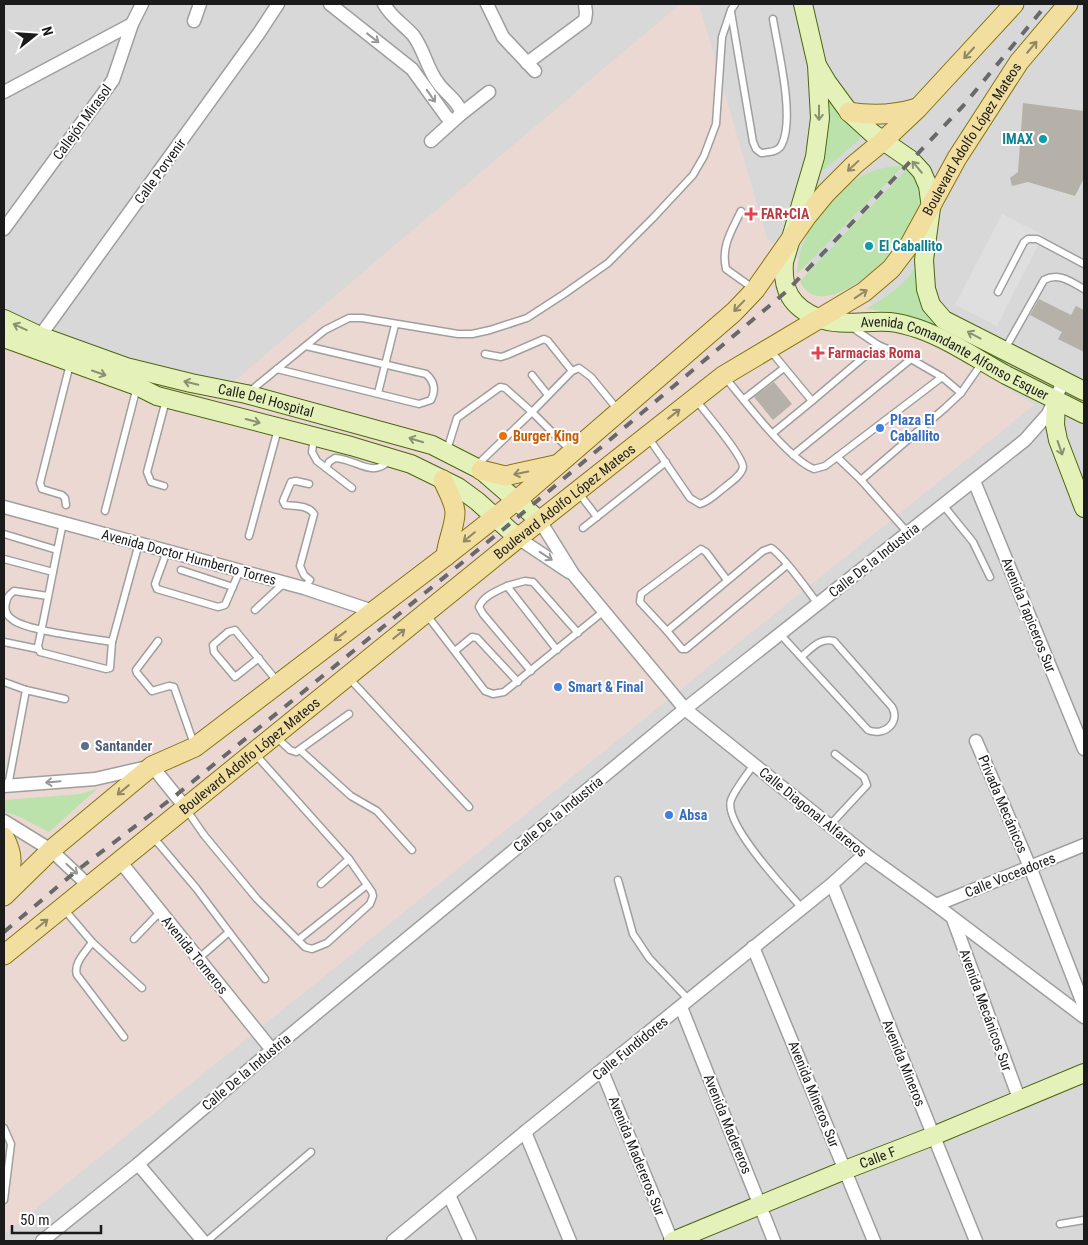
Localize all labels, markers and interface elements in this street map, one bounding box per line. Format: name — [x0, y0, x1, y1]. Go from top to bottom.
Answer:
north arrow — [10, 10, 60, 60]
text: N — [39, 25, 56, 38]
one-way arrow — [366, 33, 380, 43]
one-way arrow — [1026, 41, 1037, 54]
one-way arrow — [963, 46, 975, 59]
street label: Boulevard Adolfo López Mateos — [919, 60, 1024, 218]
street label: Callejón Mirasol — [49, 81, 115, 163]
one-way arrow — [426, 89, 436, 103]
one-way arrow — [814, 105, 824, 121]
place label: IMAX — [1002, 131, 1033, 147]
marker: IMAX — [1037, 133, 1049, 145]
street label: Calle Porvenir — [131, 135, 189, 207]
one-way arrow — [847, 160, 859, 172]
one-way arrow — [912, 161, 923, 174]
place label: FAR+CIA — [761, 206, 810, 222]
marker: FAR+CIA — [745, 208, 757, 220]
place label: El Caballito — [879, 238, 942, 254]
marker: El Caballito — [863, 240, 875, 252]
one-way arrow — [854, 289, 868, 299]
one-way arrow — [733, 300, 745, 313]
street label: Avenida Comandante Alfonso Esquer — [860, 314, 1051, 403]
one-way arrow — [13, 322, 28, 331]
one-way arrow — [967, 330, 982, 339]
place label: Farmacias Roma — [828, 345, 921, 361]
marker: Farmacias Roma — [812, 347, 824, 359]
one-way arrow — [90, 369, 106, 378]
one-way arrow — [183, 378, 199, 387]
street label: Calle Del Hospital — [217, 381, 315, 420]
one-way arrow — [667, 409, 680, 420]
place label: Plaza El Caballito — [890, 412, 940, 444]
one-way arrow — [245, 417, 261, 426]
marker: Plaza El Caballito — [874, 422, 886, 434]
place label: Burger King — [513, 428, 579, 444]
marker: Burger King — [497, 430, 509, 442]
one-way arrow — [408, 434, 424, 444]
street label: Boulevard Adolfo López Mateos — [491, 440, 638, 562]
one-way arrow — [1056, 440, 1065, 455]
one-way arrow — [513, 469, 529, 478]
street label: Calle De la Industria — [826, 520, 922, 600]
street label: Avenida Doctor Humberto Torres — [100, 526, 278, 588]
one-way arrow — [463, 532, 476, 543]
one-way arrow — [538, 551, 552, 561]
street label: Avenida Tapiceros Sur — [999, 555, 1059, 675]
one-way arrow — [392, 629, 405, 640]
one-way arrow — [334, 631, 347, 642]
place label: Smart & Final — [568, 679, 644, 695]
marker: Smart & Final — [552, 681, 564, 693]
street label: Boulevard Adolfo López Mateos — [176, 694, 323, 818]
place label: Santander — [95, 738, 152, 754]
marker: Santander — [79, 740, 91, 752]
street label: Privada Mecánicos — [975, 753, 1031, 855]
street label: Calle Diagonal Alfareros — [756, 764, 870, 860]
street label: Calle De la Industria — [510, 773, 606, 855]
one-way arrow — [45, 778, 61, 787]
one-way arrow — [117, 785, 130, 796]
place label: Absa — [679, 807, 708, 823]
marker: Absa — [663, 809, 675, 821]
street label: Calle Voceadores — [962, 850, 1058, 900]
one-way arrow — [66, 863, 79, 875]
street label: Avenida Torneros — [159, 913, 231, 997]
one-way arrow — [35, 918, 48, 929]
street label: Avenida Mecánicos Sur — [956, 947, 1016, 1073]
street label: Calle Fundidores — [589, 1013, 671, 1083]
street label: Avenida Mineros — [879, 1017, 929, 1109]
street label: Calle De la Industria — [199, 1030, 293, 1114]
street label: Avenida Mineros Sur — [785, 1039, 843, 1149]
street label: Avenida Madereros — [701, 1072, 755, 1176]
street label: Avenida Madereros Sur — [606, 1094, 668, 1218]
street label: Calle F — [857, 1143, 898, 1172]
scale bar — [12, 1202, 101, 1234]
text: 50 m — [20, 1211, 50, 1229]

